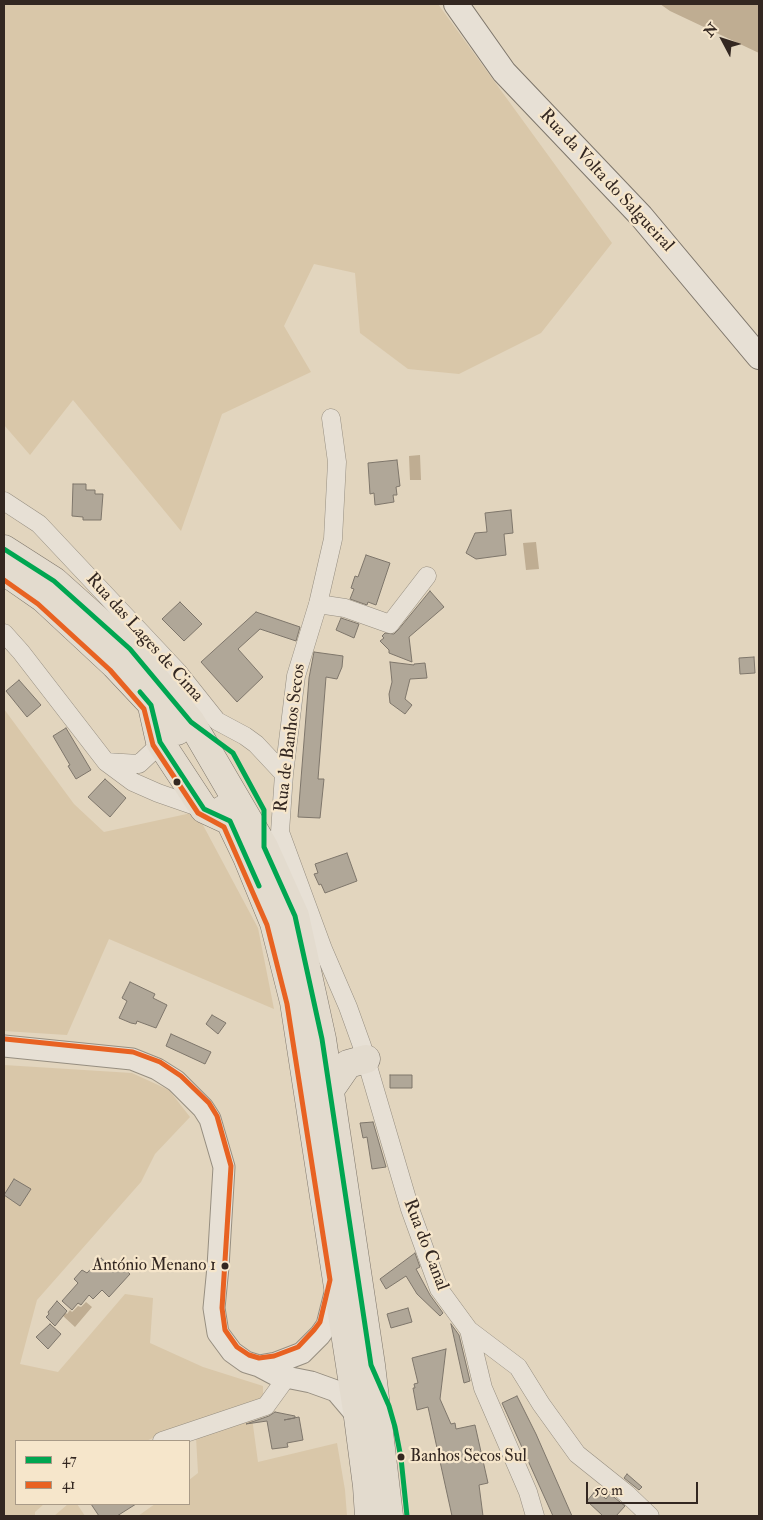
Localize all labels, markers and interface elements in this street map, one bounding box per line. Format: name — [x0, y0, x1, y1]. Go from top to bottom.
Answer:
north arrow — [698, 15, 748, 65]
text: N — [701, 20, 722, 40]
street label: Rua da Volta do Salgueiral — [534, 105, 678, 257]
street label: Rua das Lages de Cima — [81, 569, 207, 707]
street label: Rua de Banhos Secos — [271, 662, 311, 814]
unlabelled marker — [172, 777, 182, 787]
street label: Rua do Canal — [398, 1196, 452, 1294]
place label: António Menano 1 — [92, 1256, 216, 1276]
marker: António Menano 1 — [220, 1261, 230, 1271]
legend — [15, 1440, 190, 1505]
place label: Banhos Secos Sul — [410, 1447, 527, 1467]
text: 47 — [62, 1450, 77, 1469]
marker: Banhos Secos Sul — [396, 1452, 406, 1462]
scale bar — [588, 1472, 700, 1504]
text: 41 — [62, 1475, 75, 1494]
text: 50 m — [594, 1481, 623, 1500]

